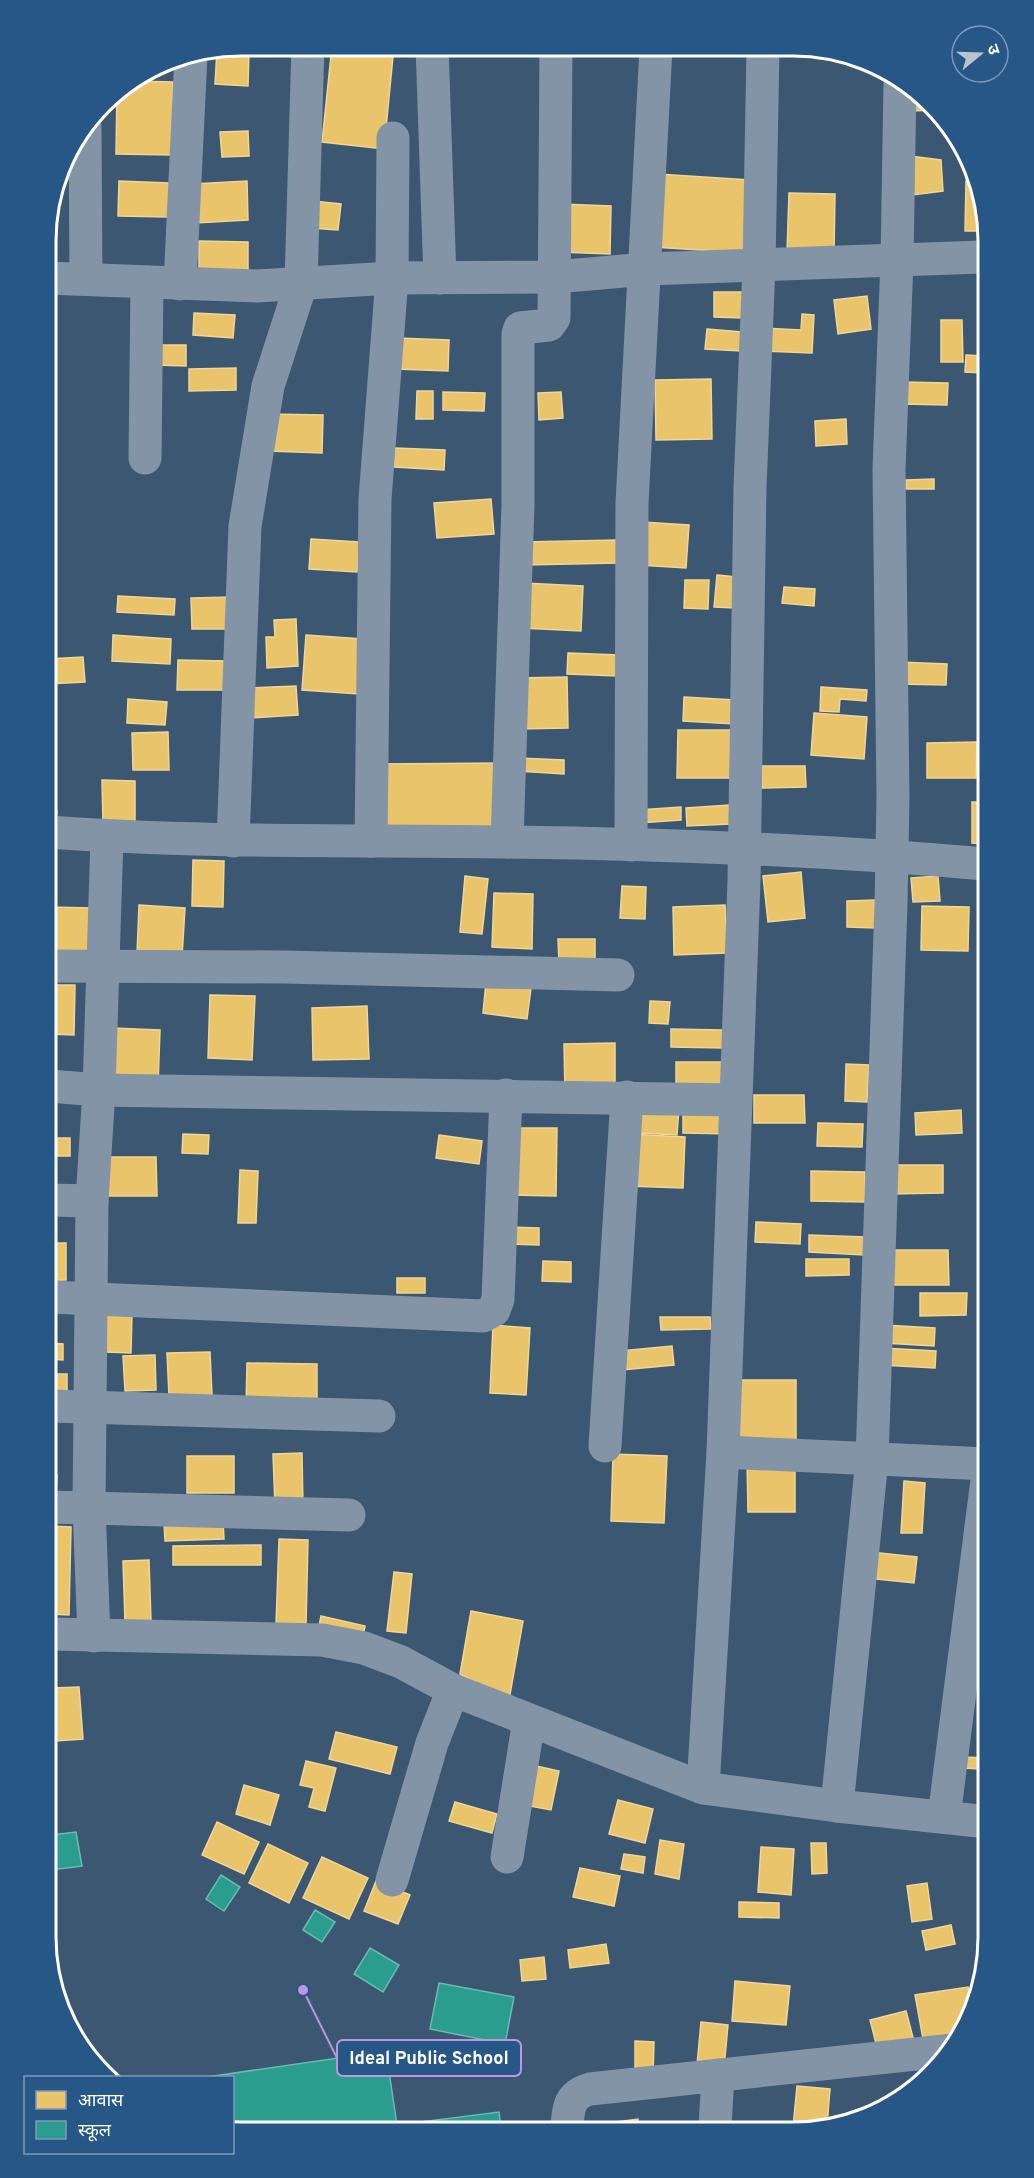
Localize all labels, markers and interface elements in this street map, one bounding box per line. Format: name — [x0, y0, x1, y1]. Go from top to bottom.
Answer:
north arrow — [950, 24, 1010, 84]
text: उ — [981, 42, 1003, 58]
callout: Ideal Public School — [337, 2040, 521, 2076]
text: Ideal Public School — [349, 2048, 509, 2071]
legend — [24, 2076, 234, 2154]
text: आवास — [78, 2090, 124, 2113]
text: स्कूल — [78, 2120, 112, 2143]

